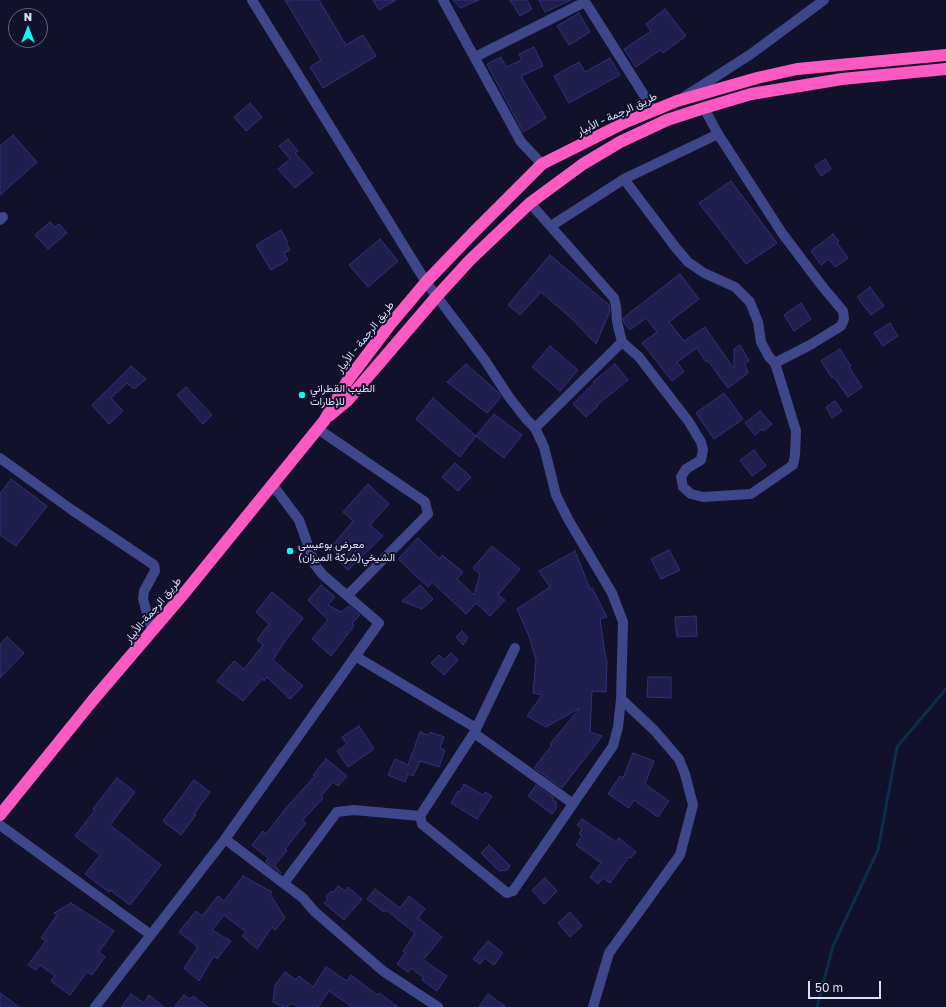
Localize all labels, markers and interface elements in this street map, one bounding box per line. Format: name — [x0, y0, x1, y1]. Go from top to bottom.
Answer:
north arrow — [8, 8, 48, 48]
text: N — [24, 10, 32, 23]
street label: طريق الرجمة - الأبيار — [575, 90, 659, 138]
street label: طريق الرجمة - الأبيار — [333, 299, 397, 375]
place label: الطيب القطراني للإطارات — [310, 382, 375, 408]
marker: الطيب القطراني للإطارات — [297, 390, 307, 400]
place label: معرض بوعيسى الشيخي(شركة الميزان) — [298, 538, 395, 564]
marker: معرض بوعيسى الشيخي(شركة الميزان) — [285, 546, 295, 556]
street label: طريق الرجمة-الأبيار — [122, 575, 184, 645]
scale bar — [810, 973, 883, 999]
text: 50 m — [815, 980, 843, 995]

